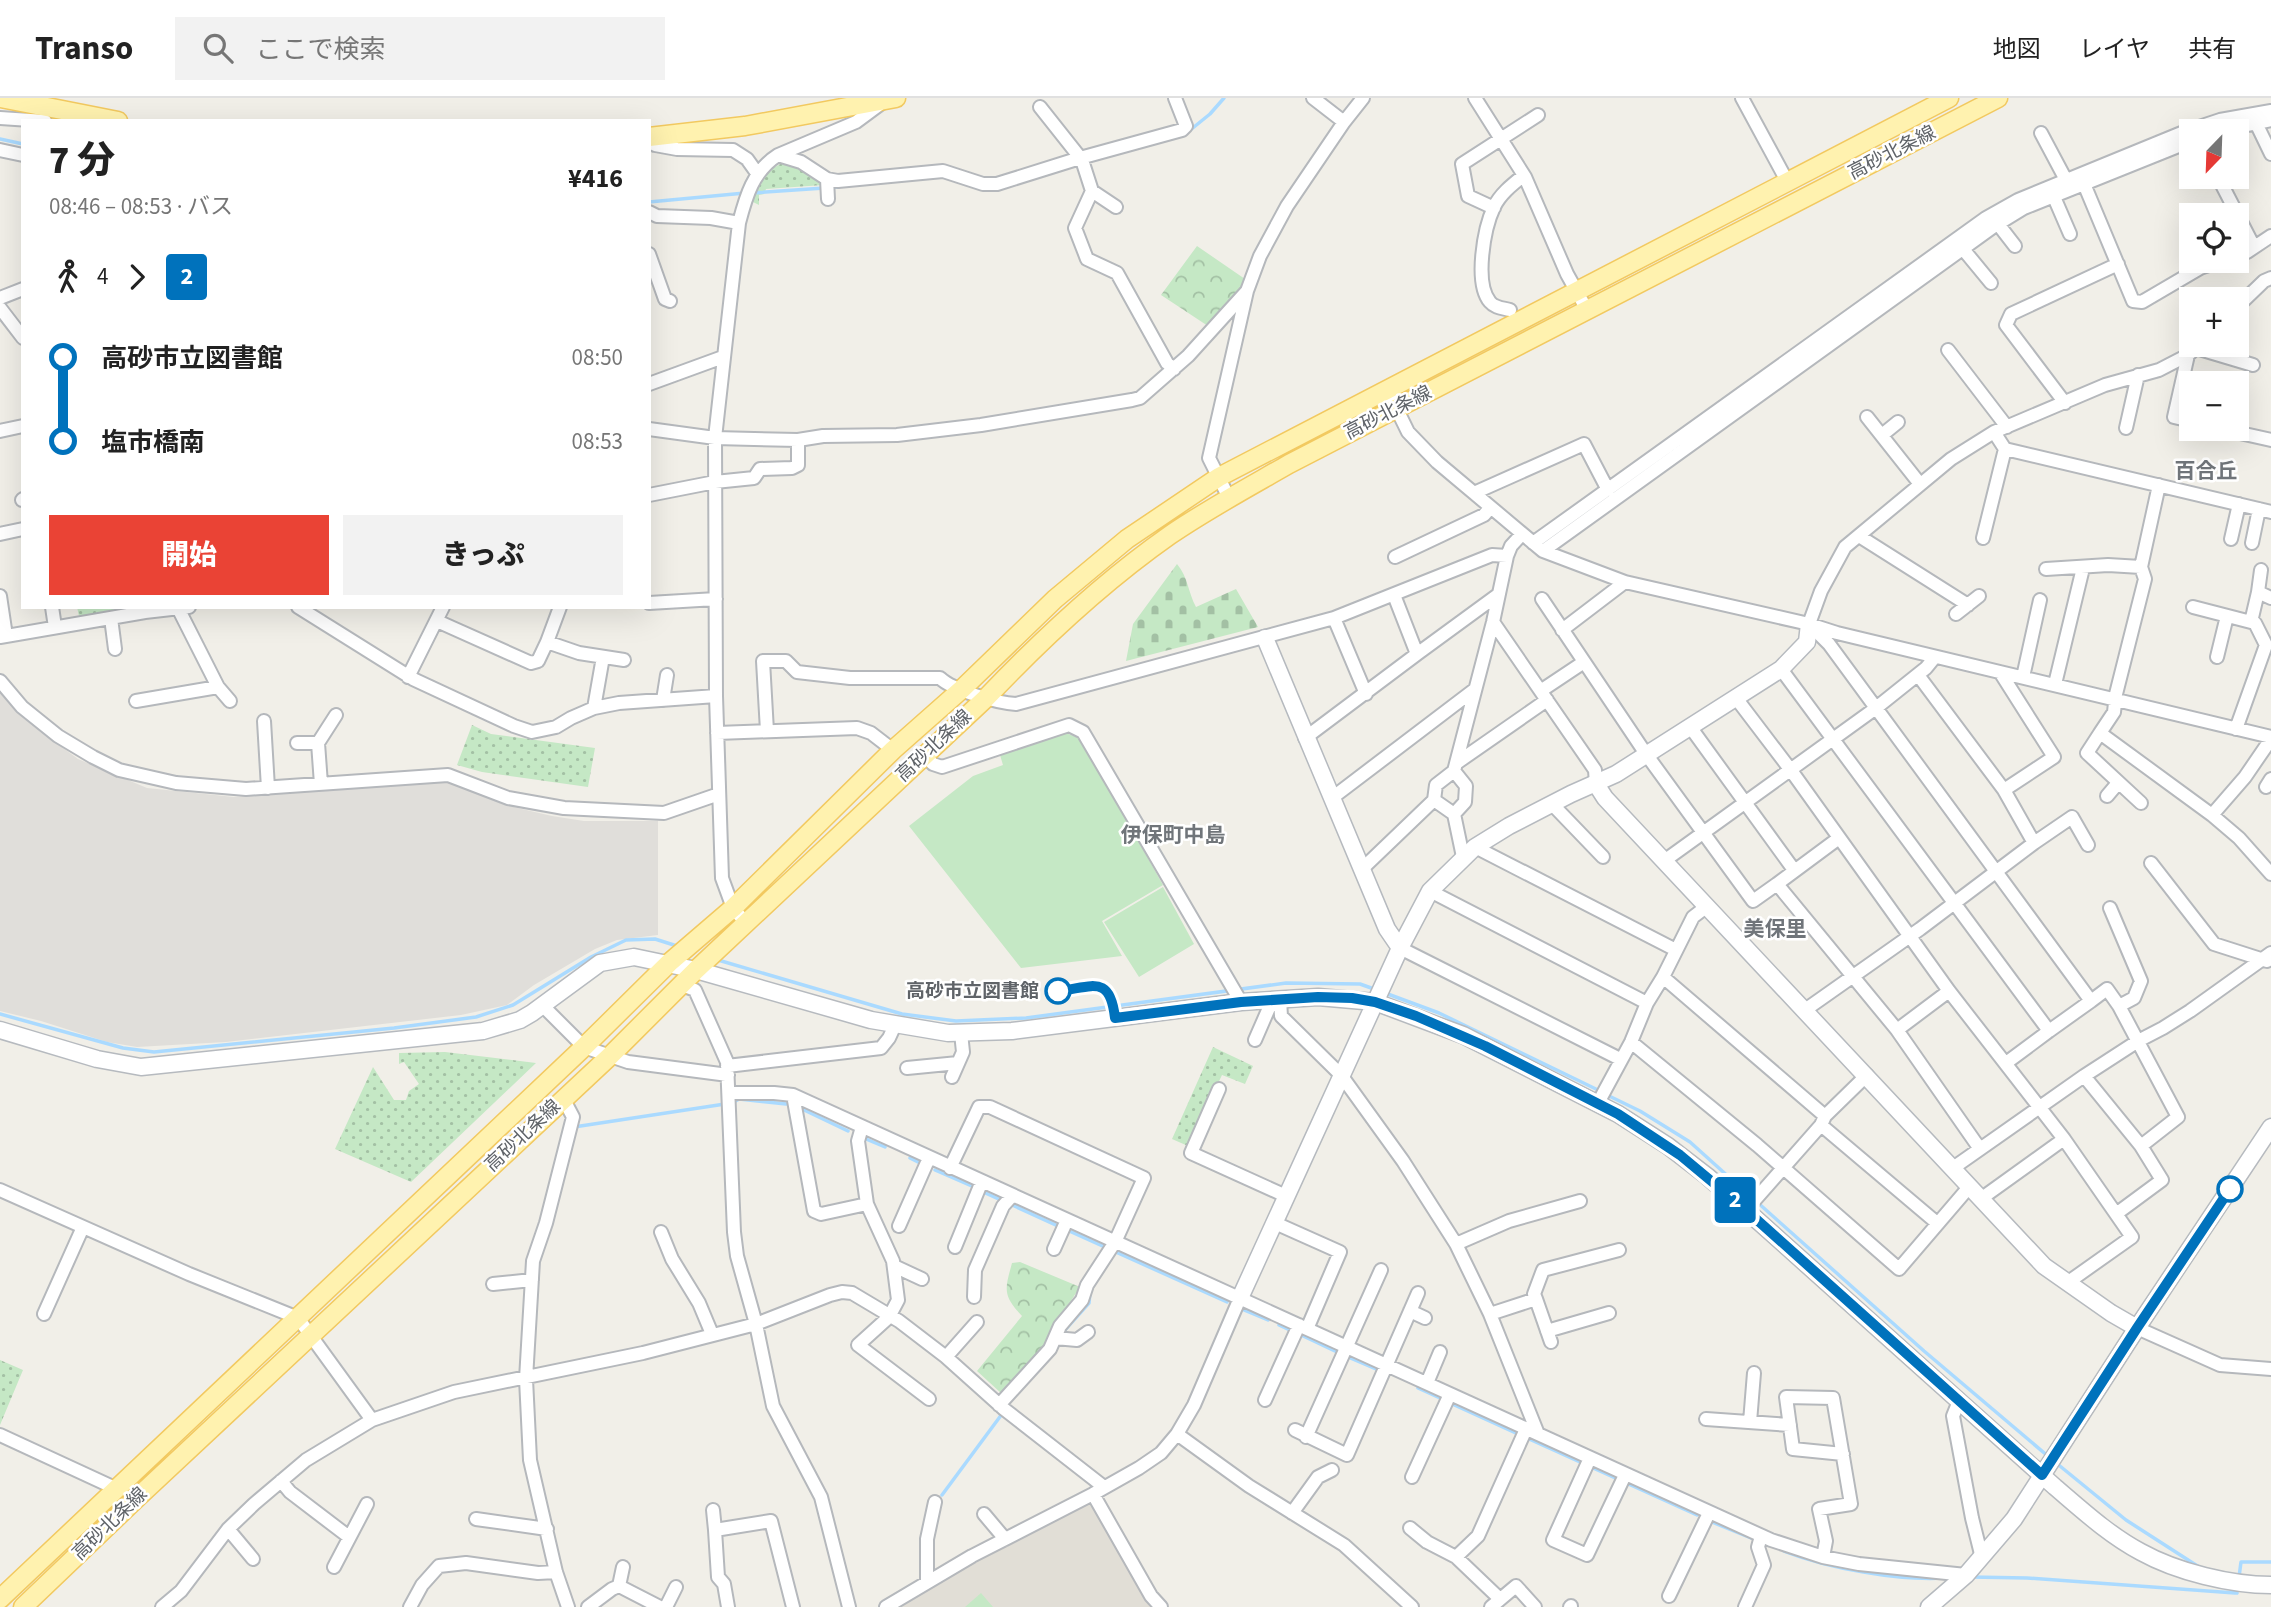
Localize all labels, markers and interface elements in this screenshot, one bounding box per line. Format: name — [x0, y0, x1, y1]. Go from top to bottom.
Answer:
search box — [175, 17, 665, 80]
text: Transo — [35, 25, 133, 72]
icon: search — [199, 29, 237, 67]
text: ここで検索 — [255, 31, 385, 68]
text: 地図 — [1993, 32, 2041, 67]
text: レイヤ — [2079, 32, 2150, 67]
text: 共有 — [2188, 32, 2236, 67]
street label: 高砂北条線 — [1844, 119, 1940, 187]
north arrow — [2179, 119, 2249, 189]
map controls — [2179, 119, 2249, 441]
text: 7 分 — [49, 134, 115, 188]
text: ¥416 — [568, 160, 623, 197]
text: 08:46 – 08:53 · バス — [49, 190, 233, 223]
button: locate — [2179, 203, 2249, 273]
icon: walk — [49, 258, 87, 296]
icon: forward — [118, 258, 156, 296]
text: 2 — [180, 259, 193, 294]
text: 4 — [97, 260, 108, 293]
button: + — [2179, 287, 2249, 357]
text: 高砂市立図書館 — [101, 340, 283, 377]
text: 08:50 — [572, 341, 623, 374]
button: − — [2179, 371, 2249, 441]
street label: 高砂北条線 — [1340, 379, 1436, 447]
text: 塩市橋南 — [101, 424, 205, 461]
text: 08:53 — [572, 425, 623, 458]
district label: 百合丘 — [2175, 456, 2238, 486]
button: 開始 — [49, 515, 329, 595]
button: きっぷ — [343, 515, 623, 595]
street label: 高砂北条線 — [890, 704, 978, 788]
district label: 伊保町中島 — [1121, 820, 1226, 850]
district label: 美保里 — [1744, 914, 1807, 944]
place label: 高砂市立図書館 — [906, 978, 1039, 1005]
marker: 高砂市立図書館 — [1045, 978, 1071, 1004]
street label: 高砂北条線 — [479, 1094, 567, 1178]
unlabelled marker — [2217, 1176, 2243, 1202]
line badge: 2 — [1712, 1177, 1758, 1223]
text: 2 — [1729, 1182, 1741, 1217]
street label: 高砂北条線 — [66, 1481, 154, 1567]

